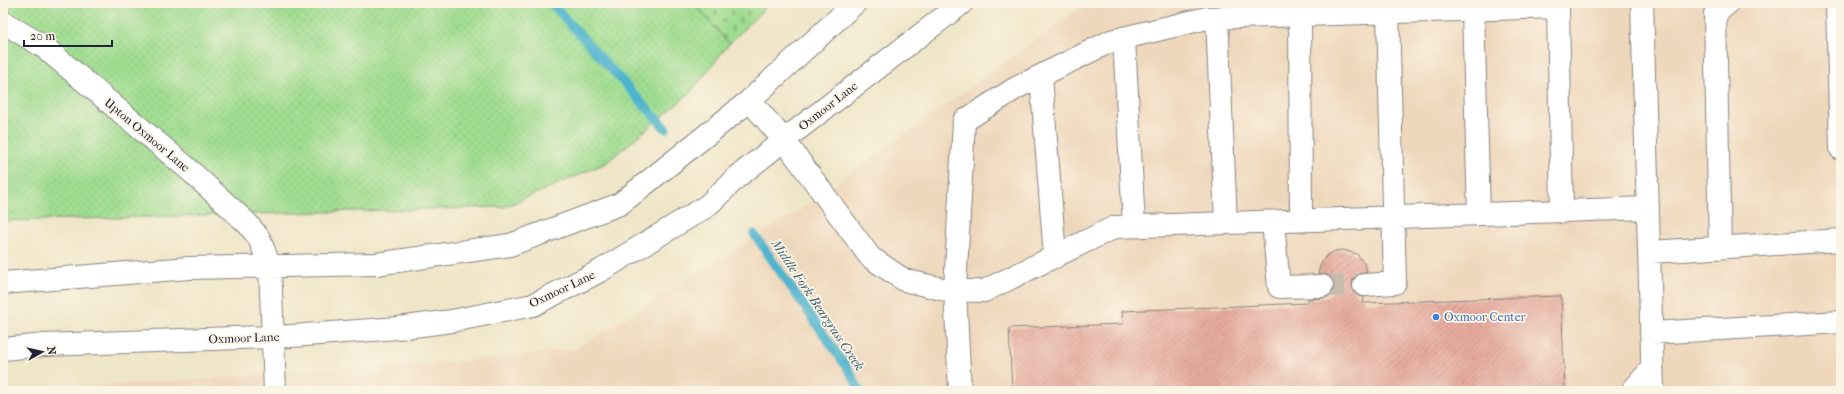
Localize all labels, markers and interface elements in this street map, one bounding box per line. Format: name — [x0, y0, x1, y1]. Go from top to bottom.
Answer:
scale bar — [24, 22, 112, 48]
text: 20 m — [30, 29, 55, 43]
street label: Oxmoor Lane — [796, 79, 860, 133]
street label: Upton Oxmoor Lane — [102, 95, 192, 175]
water label: Middle Fork Beargrass Creek — [768, 236, 868, 374]
street label: Oxmoor Lane — [527, 268, 597, 310]
place label: Oxmoor Center — [1444, 310, 1527, 324]
marker: Oxmoor Center — [1431, 312, 1441, 322]
street label: Oxmoor Lane — [208, 330, 280, 346]
north arrow — [22, 332, 62, 372]
text: N — [44, 346, 59, 356]

